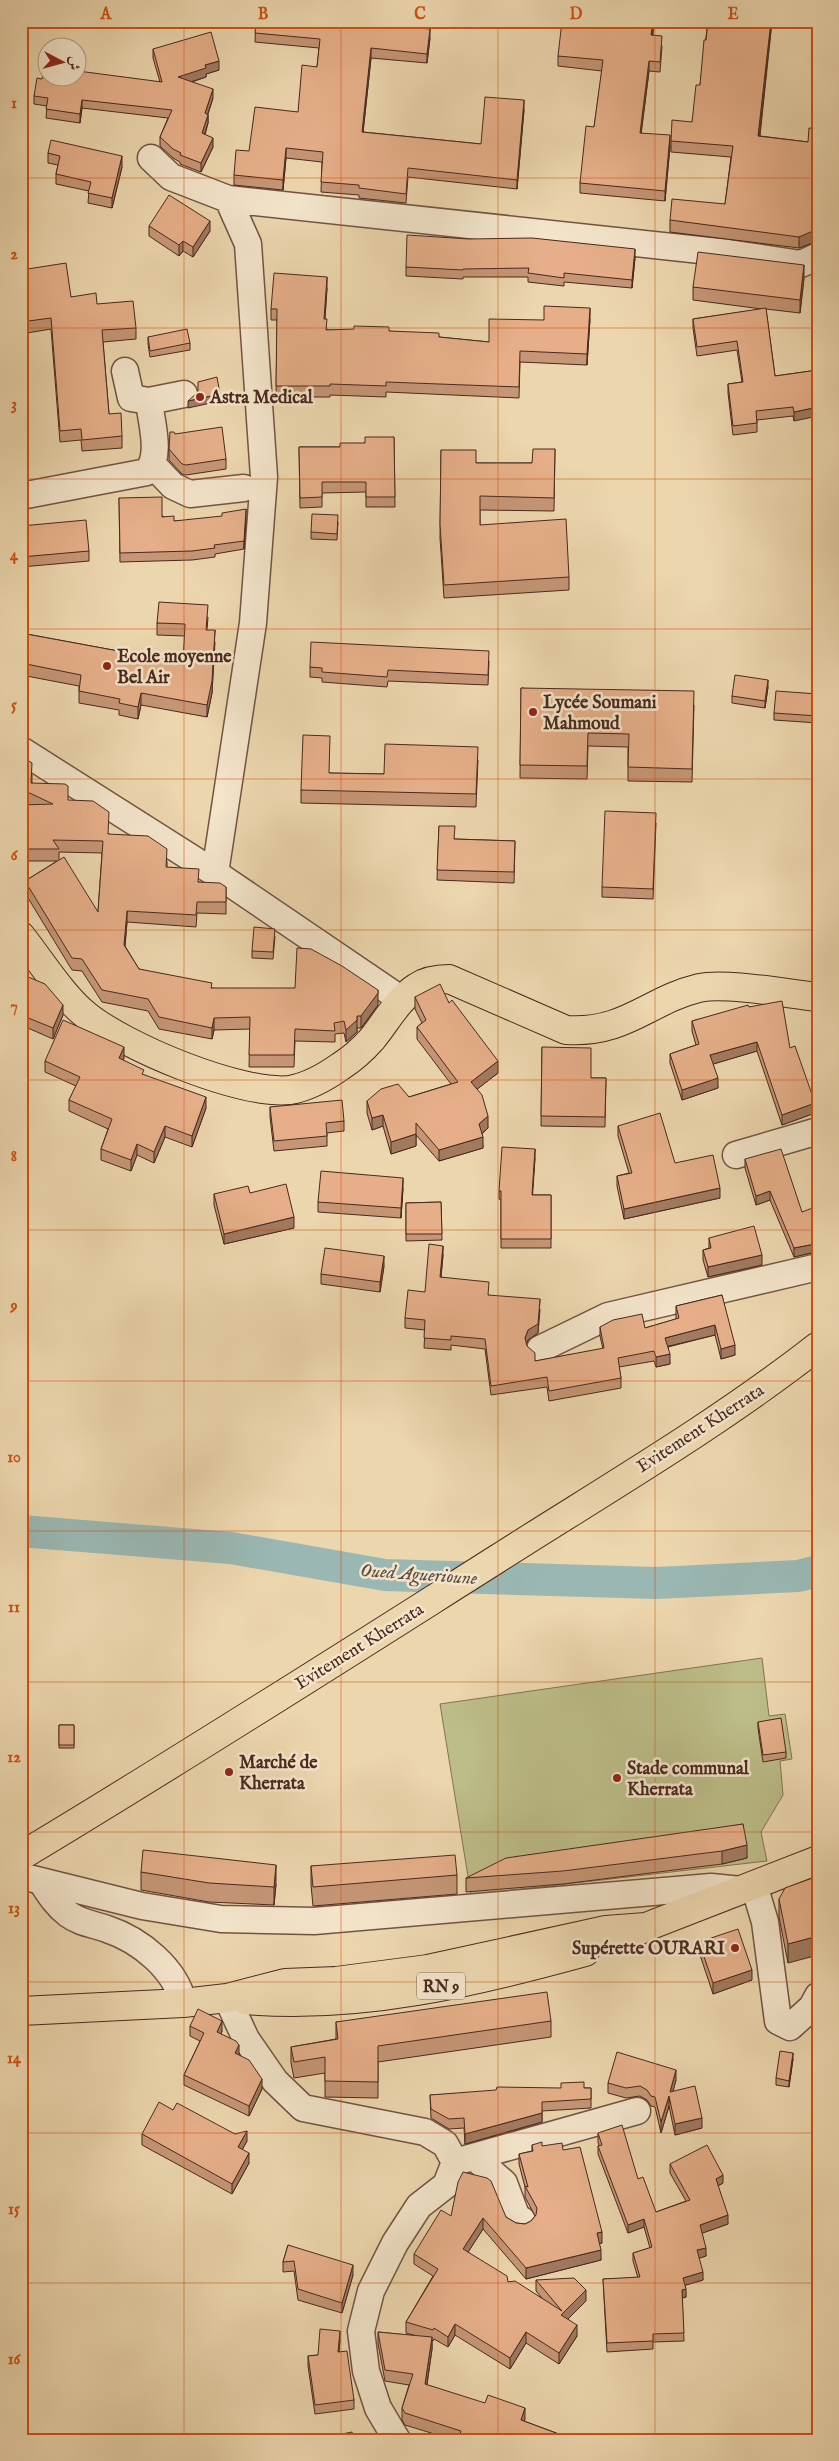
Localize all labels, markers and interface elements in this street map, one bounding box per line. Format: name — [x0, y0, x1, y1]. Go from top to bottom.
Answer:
text: A — [100, 5, 113, 25]
text: B — [258, 5, 269, 25]
text: C — [414, 5, 426, 25]
text: D — [570, 5, 583, 25]
text: E — [727, 5, 739, 25]
north arrow — [38, 38, 88, 88]
text: ش — [64, 55, 84, 71]
text: 1 — [11, 94, 17, 114]
text: 2 — [10, 245, 18, 265]
place label: Astra Medical — [209, 387, 314, 410]
marker: Astra Medical — [194, 391, 206, 403]
text: 3 — [11, 395, 17, 415]
text: 4 — [10, 546, 19, 566]
place label: Ecole moyenne Bel Air — [117, 646, 232, 690]
marker: Ecole moyenne Bel Air — [101, 660, 113, 672]
place label: Lycée Soumani Mahmoud — [543, 692, 657, 736]
text: 5 — [11, 696, 17, 716]
marker: Lycée Soumani Mahmoud — [527, 706, 539, 718]
text: 6 — [11, 846, 19, 866]
text: 7 — [10, 997, 18, 1017]
text: 8 — [11, 1147, 17, 1167]
text: 9 — [10, 1297, 18, 1317]
street label: Evitement Kherrata — [633, 1379, 769, 1479]
text: 10 — [7, 1448, 21, 1468]
water label: Oued Aguerioune — [360, 1559, 479, 1591]
text: 11 — [8, 1598, 20, 1618]
street label: Evitement Kherrata — [291, 1598, 428, 1696]
text: 12 — [7, 1748, 21, 1768]
place label: Marché de Kherrata — [239, 1752, 318, 1796]
place label: Stade communal Kherrata — [627, 1758, 750, 1802]
marker: Marché de Kherrata — [223, 1766, 235, 1778]
marker: Stade communal Kherrata — [611, 1772, 623, 1784]
text: 13 — [8, 1899, 20, 1919]
place label: Supérette OURARI — [572, 1938, 725, 1961]
marker: Supérette OURARI — [729, 1942, 741, 1954]
road number: RN 9 — [417, 1972, 465, 2000]
text: 14 — [7, 2049, 22, 2069]
text: 15 — [8, 2200, 20, 2220]
text: 16 — [8, 2350, 22, 2370]

